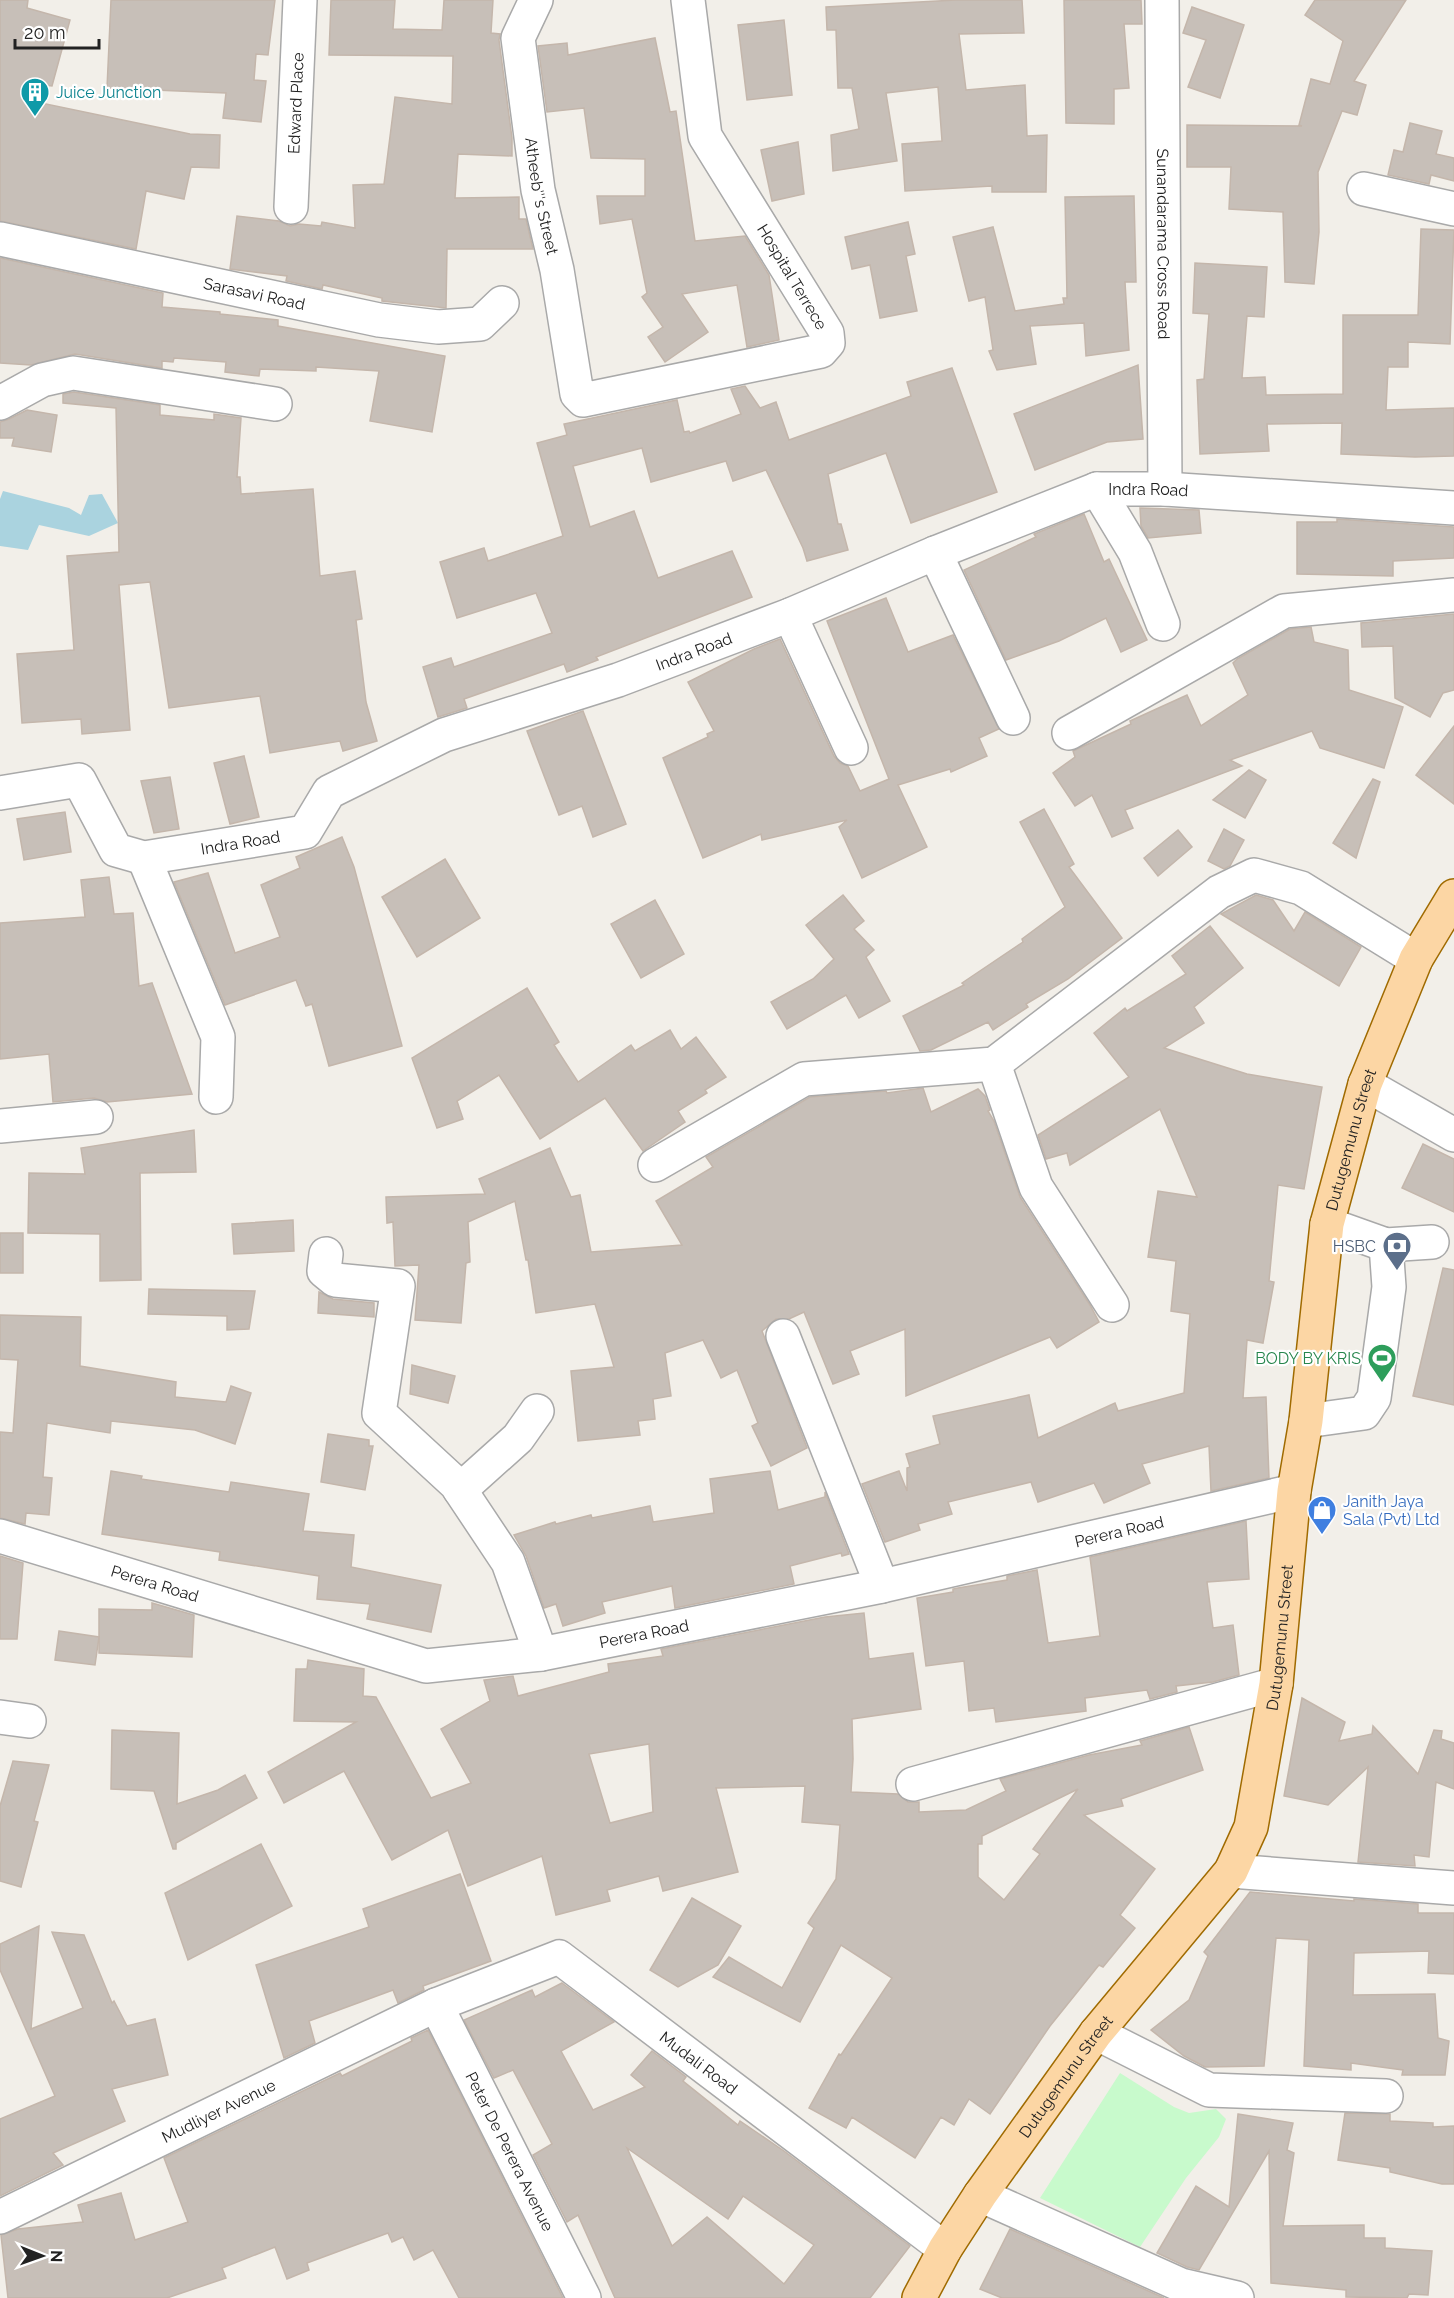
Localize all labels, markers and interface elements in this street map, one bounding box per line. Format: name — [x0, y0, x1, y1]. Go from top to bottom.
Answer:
scale bar — [15, 12, 99, 50]
text: 20 m — [24, 22, 66, 43]
street label: Edward Place — [284, 52, 307, 154]
building icon: Juice Junction — [19, 76, 51, 118]
place label: Juice Junction — [56, 83, 161, 102]
street label: Atheeb'''s Street — [522, 136, 563, 257]
street label: Sunandarama Cross Road — [1153, 148, 1174, 340]
street label: Hospital Terrece — [753, 221, 831, 333]
street label: Sarasavi Road — [202, 273, 307, 313]
street label: Indra Road — [1108, 480, 1189, 500]
street label: Indra Road — [653, 628, 735, 674]
street label: Indra Road — [199, 827, 281, 858]
street label: Dutugemunu Street — [1322, 1065, 1380, 1213]
bank icon: HSBC — [1381, 1230, 1413, 1272]
place label: HSBC — [1333, 1237, 1376, 1256]
sports icon: BODY BY KRIS — [1366, 1342, 1398, 1384]
place label: BODY BY KRIS — [1255, 1349, 1361, 1368]
place label: Janith Jaya Sala (Pvt) Ltd — [1343, 1492, 1440, 1529]
shop icon: Janith Jaya Sala (Pvt) Ltd — [1306, 1494, 1338, 1536]
street label: Perera Road — [1073, 1512, 1165, 1551]
street label: Perera Road — [109, 1561, 201, 1606]
street label: Dutugemunu Street — [1262, 1563, 1297, 1712]
street label: Perera Road — [598, 1615, 690, 1652]
street label: Dutugemunu Street — [1015, 2011, 1117, 2141]
street label: Mudali Road — [656, 2027, 741, 2098]
street label: Peter De Perera Avenue — [462, 2068, 558, 2234]
street label: Mudliyer Avenue — [159, 2075, 279, 2146]
north arrow — [12, 2226, 72, 2286]
text: N — [47, 2250, 66, 2263]

